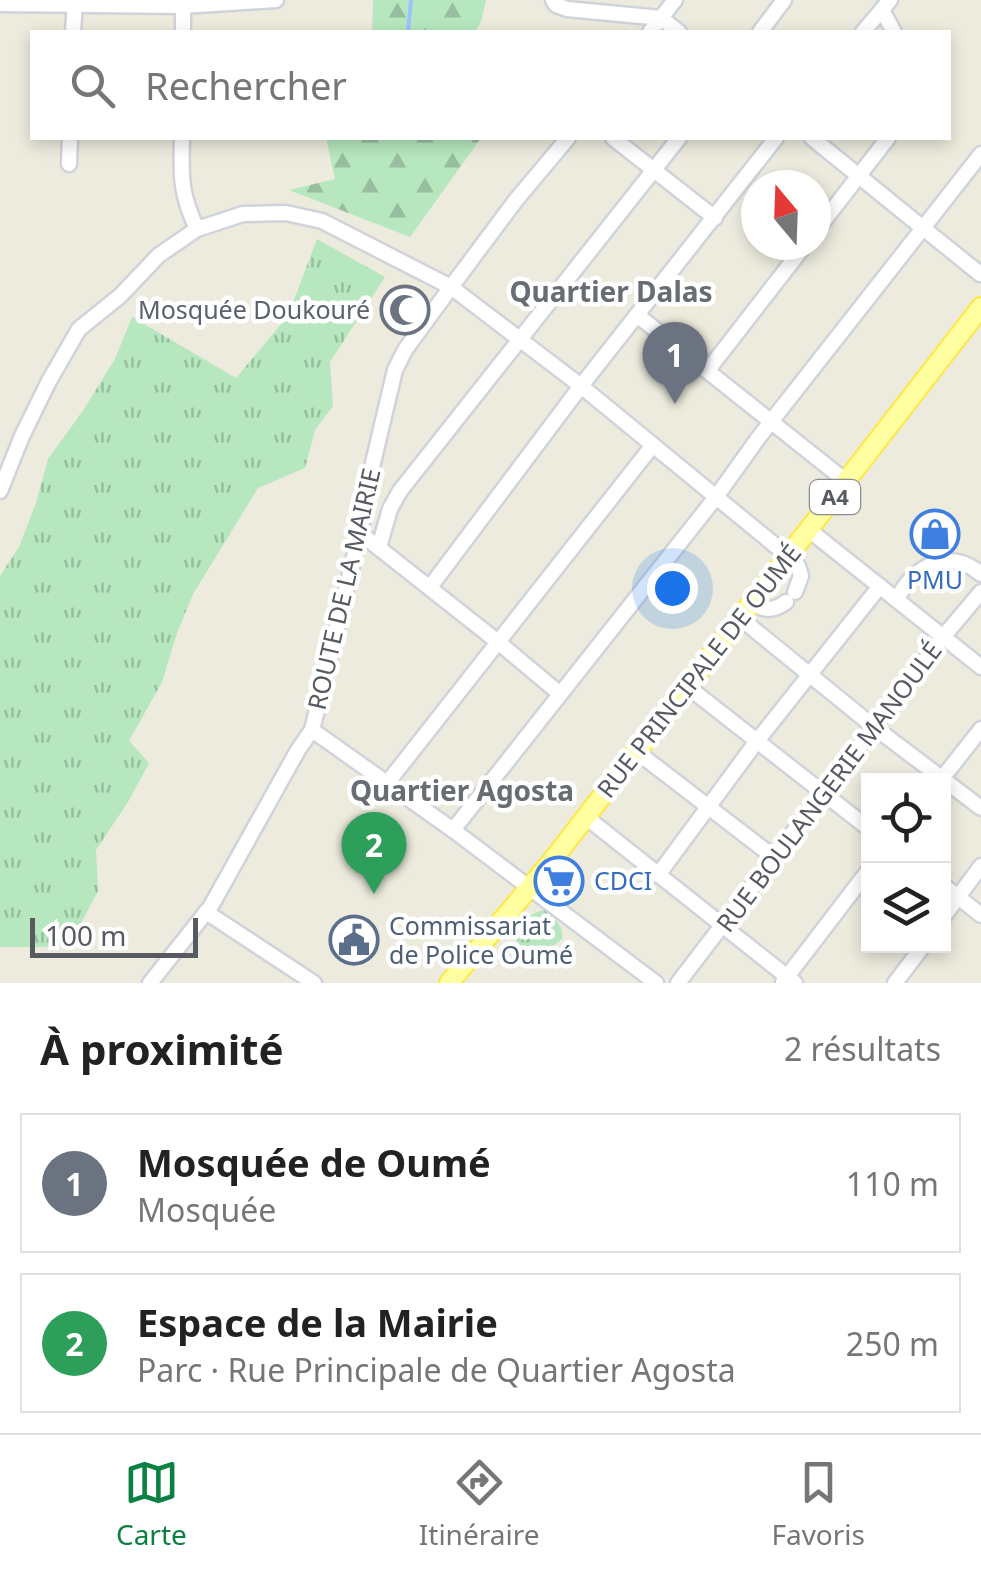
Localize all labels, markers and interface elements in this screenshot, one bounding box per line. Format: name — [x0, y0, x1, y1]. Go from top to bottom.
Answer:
search box — [30, 30, 951, 140]
icon: search — [65, 58, 120, 113]
text: Rechercher — [145, 59, 347, 111]
north arrow — [741, 170, 831, 260]
district label: Quartier Dalas — [509, 272, 713, 310]
mosque icon: Mosquée Doukouré — [379, 284, 431, 336]
place label: Mosquée Doukouré — [138, 292, 370, 326]
pin: 1 — [642, 322, 708, 404]
street label: ROUTE DE LA MAIRIE — [299, 465, 387, 713]
road number: A4 — [810, 480, 860, 514]
shop icon: PMU — [909, 508, 961, 560]
street label: RUE PRINCIPALE DE OUMÉ — [588, 537, 808, 804]
place label: PMU — [907, 562, 963, 596]
your location — [647, 563, 698, 614]
street label: RUE BOULANGERIE MANOULÉ — [708, 634, 949, 939]
district label: Quartier Agosta — [350, 771, 574, 809]
map controls — [861, 773, 951, 953]
button: locate — [861, 773, 951, 863]
pin: 2 — [342, 812, 406, 894]
supermarket icon: CDCI — [533, 855, 585, 907]
place label: CDCI — [594, 863, 652, 897]
button: layers — [861, 863, 951, 953]
place label: Commissariat de Police Oumé — [389, 908, 573, 971]
scale bar — [30, 913, 198, 958]
public building icon: Commissariat de Police Oumé — [328, 914, 380, 966]
text: 100 m — [45, 916, 127, 954]
text: À proximité — [40, 1020, 284, 1077]
text: 2 résultats — [784, 1027, 941, 1070]
text: Mosquée de Oumé — [137, 1136, 491, 1188]
text: 1 — [65, 1162, 84, 1205]
text: 110 m — [846, 1162, 939, 1205]
text: Mosquée — [137, 1188, 276, 1231]
text: Espace de la Mairie — [137, 1296, 498, 1348]
text: 2 — [65, 1322, 84, 1365]
text: 250 m — [846, 1322, 939, 1365]
text: Parc · Rue Principale de Quartier Agosta — [137, 1348, 736, 1391]
tab: Carte — [116, 1455, 187, 1553]
tab: Itinéraire — [419, 1455, 539, 1553]
tab: Favoris — [771, 1455, 865, 1553]

